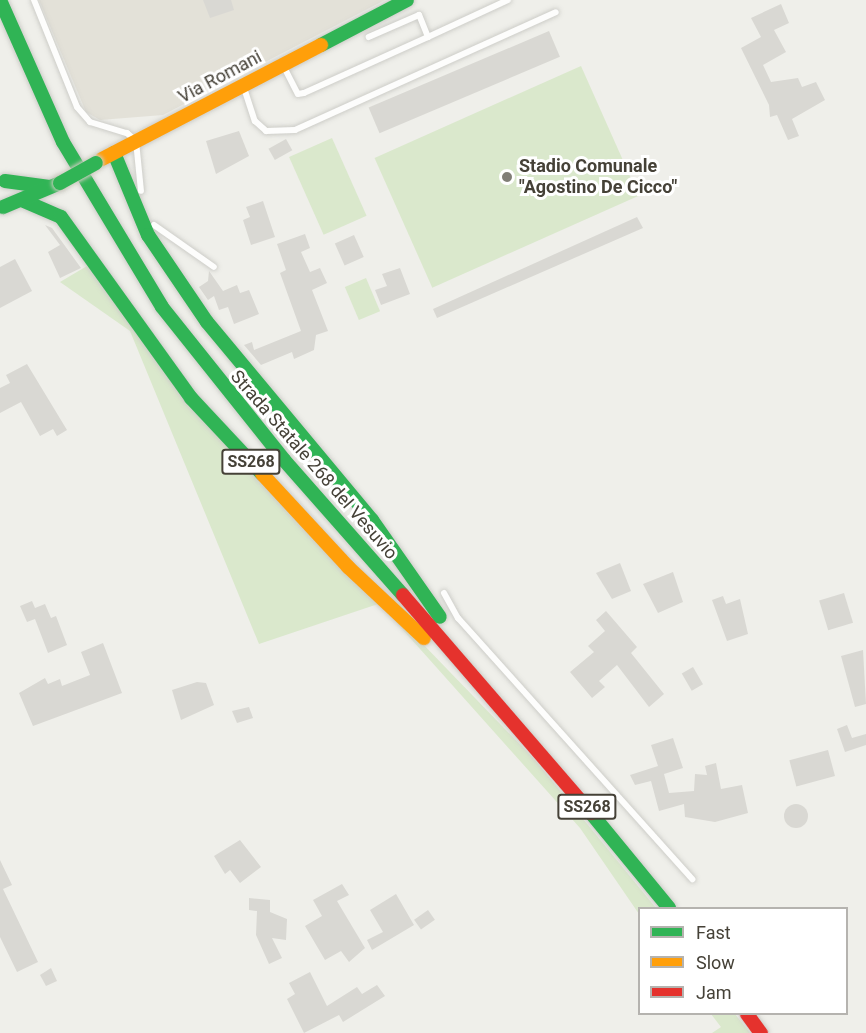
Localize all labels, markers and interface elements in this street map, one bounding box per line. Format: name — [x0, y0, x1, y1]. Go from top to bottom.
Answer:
street label: Via Romani — [175, 46, 265, 108]
place label: Stadio Comunale "Agostino De Cicco" — [519, 156, 677, 198]
marker: Stadio Comunale "Agostino De Cicco" — [500, 170, 514, 184]
street label: Strada Statale 268 del Vesuvio — [226, 366, 402, 564]
road number: SS268 — [221, 449, 281, 475]
road number: SS268 — [557, 794, 617, 820]
legend — [638, 907, 848, 1015]
text: Fast — [696, 922, 731, 943]
text: Slow — [696, 952, 735, 973]
text: Jam — [696, 982, 732, 1003]

